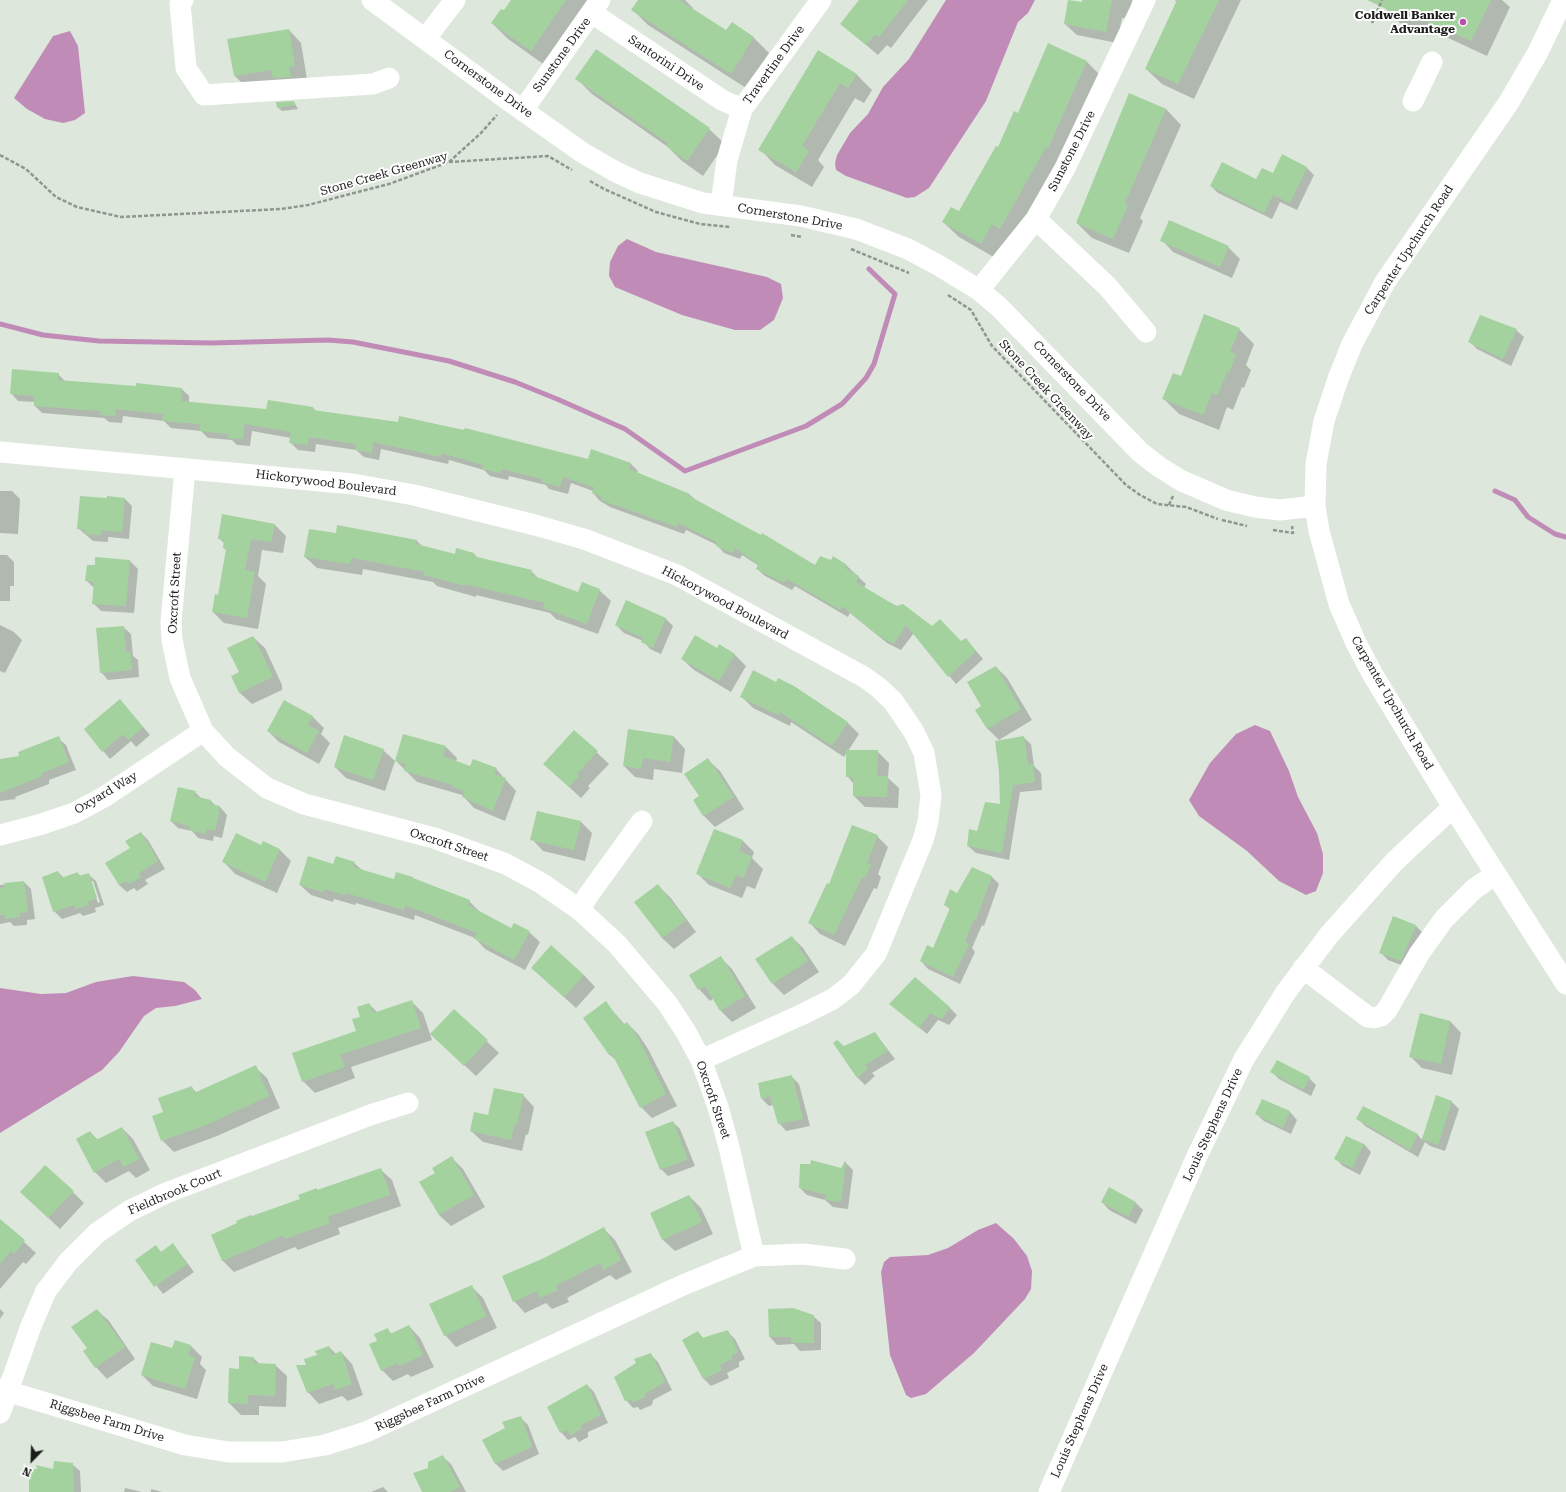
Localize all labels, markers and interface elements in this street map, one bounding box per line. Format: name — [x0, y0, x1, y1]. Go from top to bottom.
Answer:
place label: Coldwell Banker Advantage — [1355, 8, 1455, 36]
street label: Sunstone Drive — [530, 15, 594, 95]
marker: Coldwell Banker Advantage — [1458, 17, 1468, 27]
street label: Travertine Drive — [740, 23, 808, 107]
street label: Santorini Drive — [625, 32, 707, 94]
street label: Cornerstone Drive — [441, 47, 535, 121]
street label: Sunstone Drive — [1045, 108, 1099, 194]
street label: Stone Creek Greenway — [319, 149, 449, 199]
street label: Carpenter Upchurch Road — [1362, 182, 1456, 318]
street label: Cornerstone Drive — [736, 201, 844, 233]
street label: Stone Creek Greenway — [996, 337, 1096, 443]
street label: Cornerstone Drive — [1030, 338, 1114, 424]
street label: Hickorywood Boulevard — [255, 467, 397, 499]
street label: Oxcroft Street — [166, 552, 184, 634]
street label: Hickorywood Boulevard — [659, 563, 791, 643]
street label: Carpenter Upchurch Road — [1348, 634, 1436, 772]
street label: Oxyard Way — [72, 769, 140, 817]
street label: Oxcroft Street — [408, 826, 490, 864]
street label: Oxcroft Street — [693, 1059, 733, 1141]
street label: Louis Stephens Drive — [1180, 1066, 1246, 1184]
street label: Fieldbrook Court — [126, 1166, 224, 1218]
street label: Louis Stephens Drive — [1048, 1362, 1112, 1480]
street label: Riggsbee Farm Drive — [373, 1371, 487, 1435]
street label: Riggsbee Farm Drive — [48, 1397, 166, 1445]
north arrow — [12, 1440, 52, 1480]
text: N — [21, 1464, 34, 1479]

